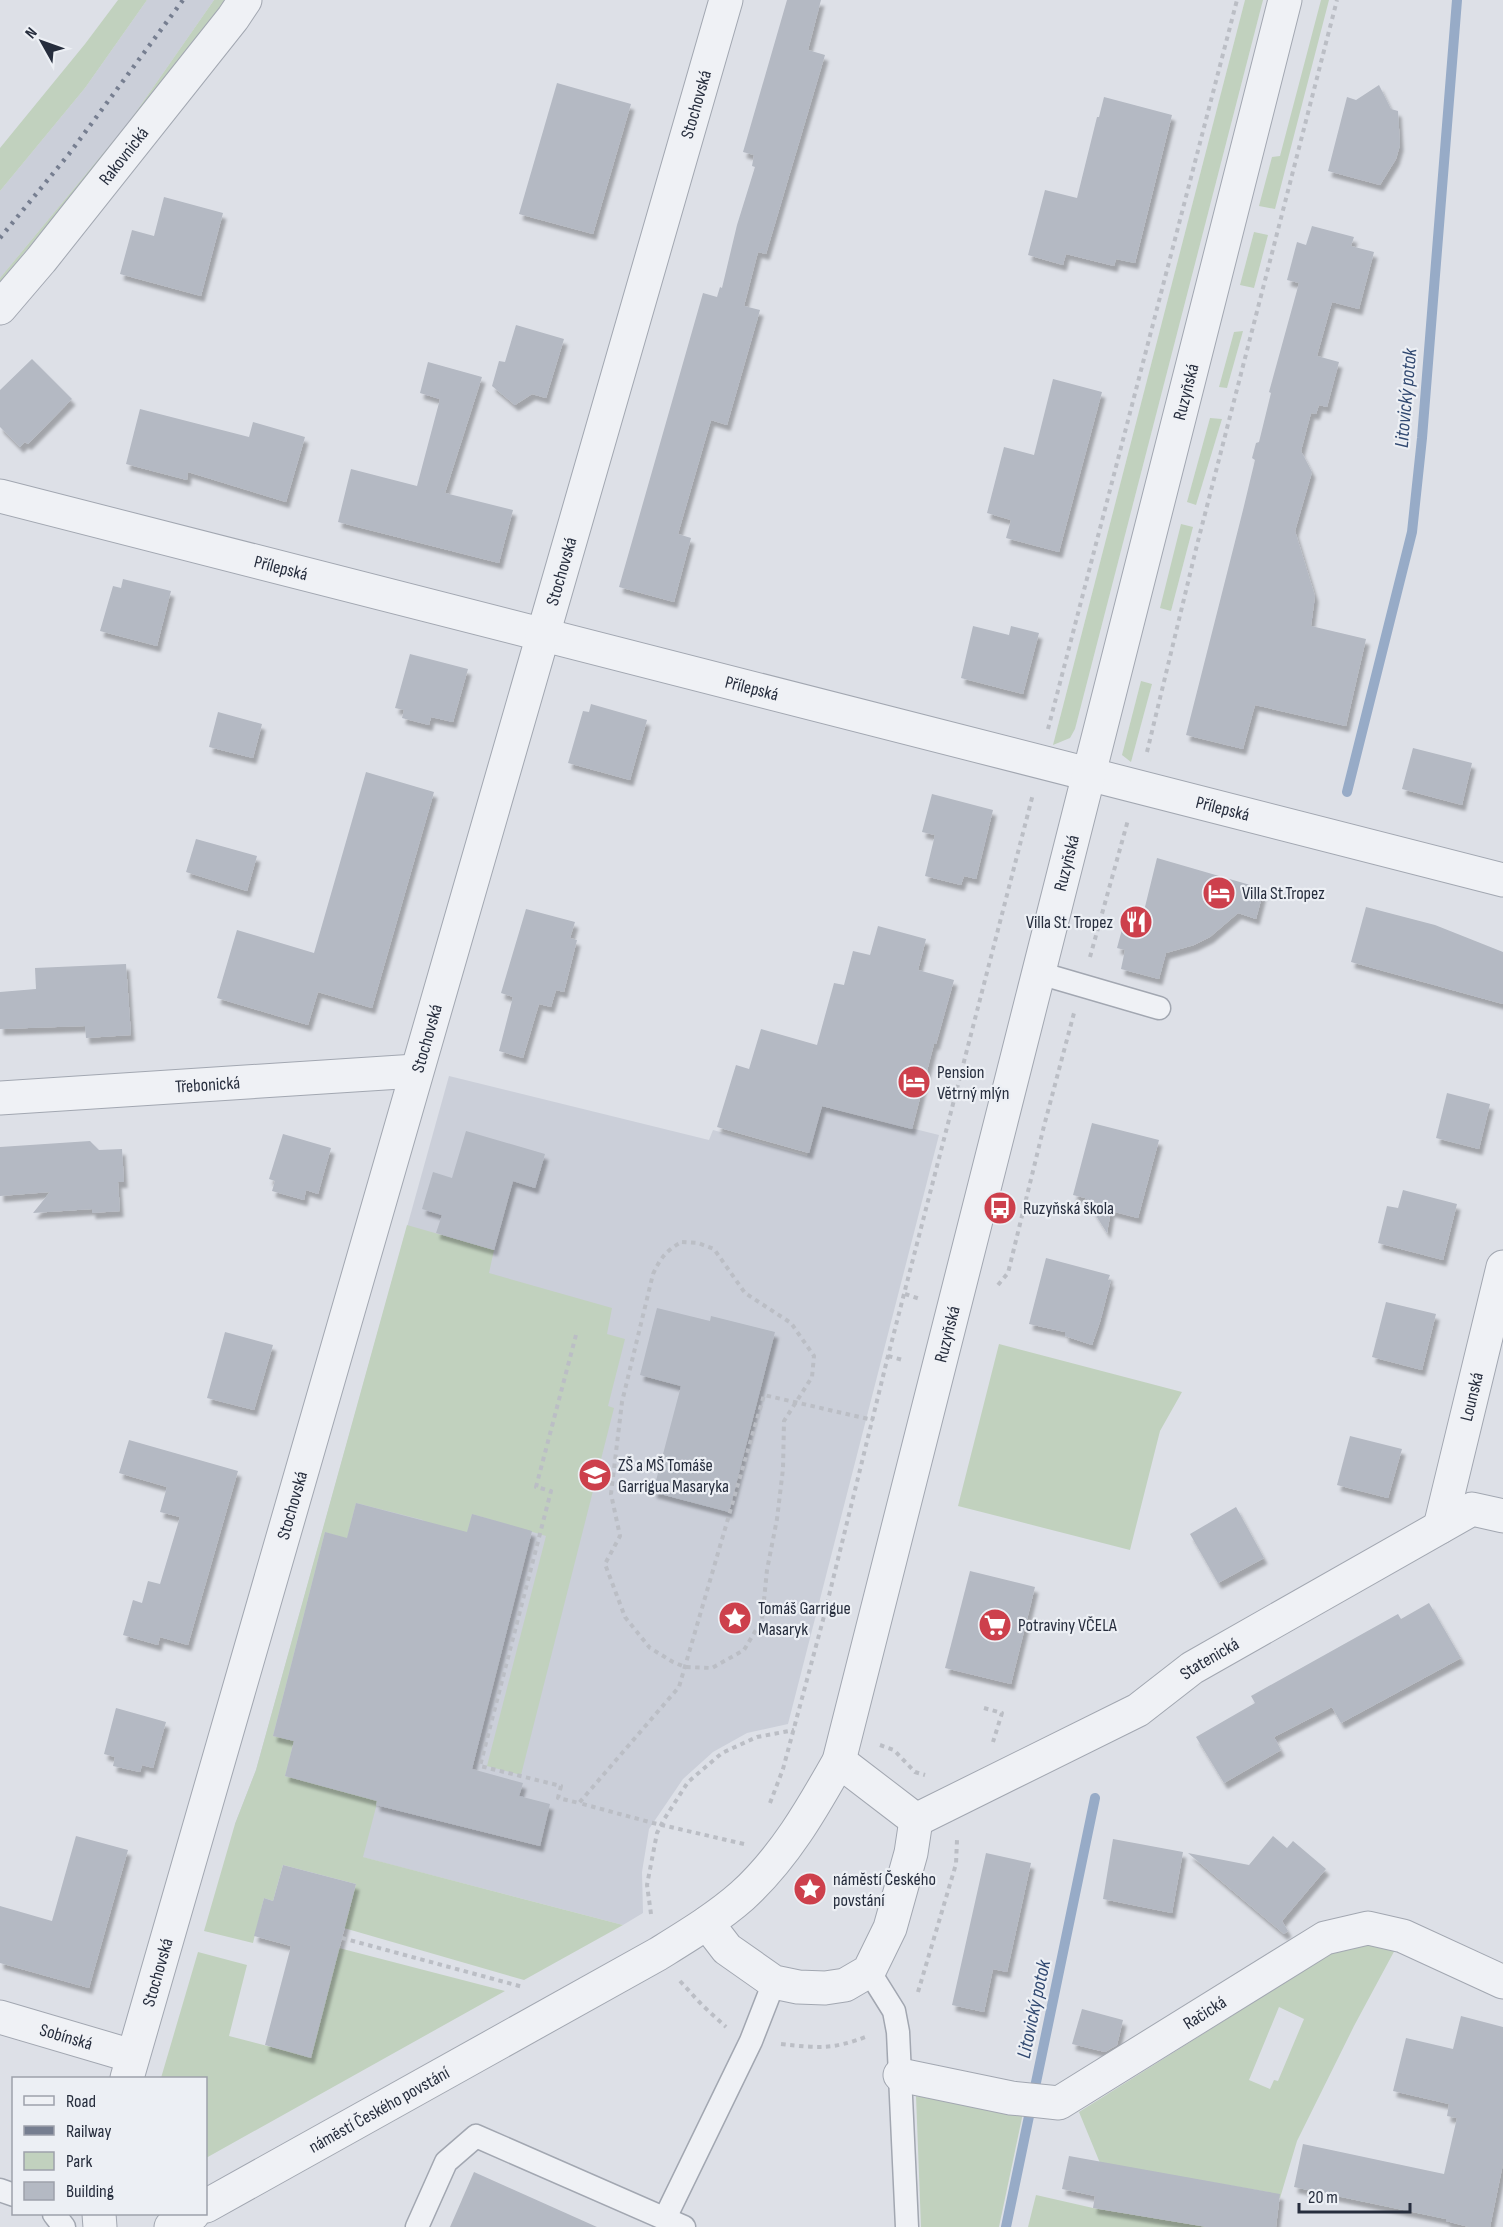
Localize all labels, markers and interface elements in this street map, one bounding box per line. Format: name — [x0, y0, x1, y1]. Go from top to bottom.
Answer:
north arrow — [12, 12, 72, 72]
text: N — [22, 24, 42, 43]
street label: Stochovská — [677, 68, 716, 141]
street label: Rakovnická — [95, 123, 153, 189]
water label: Litovický potok — [1390, 347, 1422, 449]
street label: Ruzyňská — [1169, 362, 1203, 422]
street label: Stochovská — [542, 535, 582, 608]
street label: Přílepská — [252, 551, 310, 585]
street label: Přílepská — [723, 672, 781, 706]
street label: Přílepská — [1194, 792, 1252, 826]
street label: Ruzyňská — [1050, 833, 1084, 894]
hotel icon: Villa St.Tropez — [1201, 875, 1237, 911]
place label: Villa St.Tropez — [1242, 883, 1325, 904]
restaurant icon: Villa St. Tropez — [1118, 904, 1154, 940]
place label: Villa St. Tropez — [1026, 912, 1114, 933]
street label: Stochovská — [407, 1002, 447, 1075]
place label: Pension Větrný mlýn — [937, 1062, 1009, 1104]
hotel icon: Pension Větrný mlýn — [896, 1064, 932, 1100]
street label: Třebonická — [174, 1072, 241, 1098]
bus stop icon: Ruzyňská škola — [982, 1190, 1018, 1226]
place label: Ruzyňská škola — [1023, 1198, 1114, 1219]
street label: Ruzyňská — [930, 1304, 965, 1365]
street label: Lounská — [1456, 1370, 1488, 1423]
place label: ZŠ a MŠ Tomáše Garrigua Masaryka — [618, 1455, 729, 1497]
school or university icon: ZŠ a MŠ Tomáše Garrigua Masaryka — [577, 1457, 613, 1493]
street label: Stochovská — [273, 1469, 312, 1542]
place label: Tomáš Garrigue Masaryk — [758, 1598, 851, 1640]
place icon: Tomáš Garrigue Masaryk — [717, 1600, 753, 1636]
supermarket icon: Potraviny VČELA — [977, 1607, 1013, 1643]
place label: Potraviny VČELA — [1018, 1615, 1117, 1636]
street label: Statenická — [1176, 1633, 1243, 1684]
place label: náměstí Českého povstání — [833, 1869, 936, 1911]
place icon: náměstí Českého povstání — [792, 1871, 828, 1907]
street label: Stochovská — [138, 1936, 178, 2009]
water label: Litovický potok — [1012, 1958, 1056, 2060]
street label: Račická — [1180, 1992, 1230, 2034]
street label: Sobínská — [37, 2019, 95, 2055]
street label: náměstí Českého povstání — [305, 2062, 454, 2158]
legend — [12, 2077, 207, 2215]
text: Road — [66, 2091, 96, 2112]
text: Railway — [66, 2121, 111, 2142]
text: Park — [66, 2151, 92, 2172]
scale bar — [1299, 2176, 1410, 2214]
text: Building — [66, 2181, 114, 2202]
text: 20 m — [1308, 2187, 1338, 2208]

